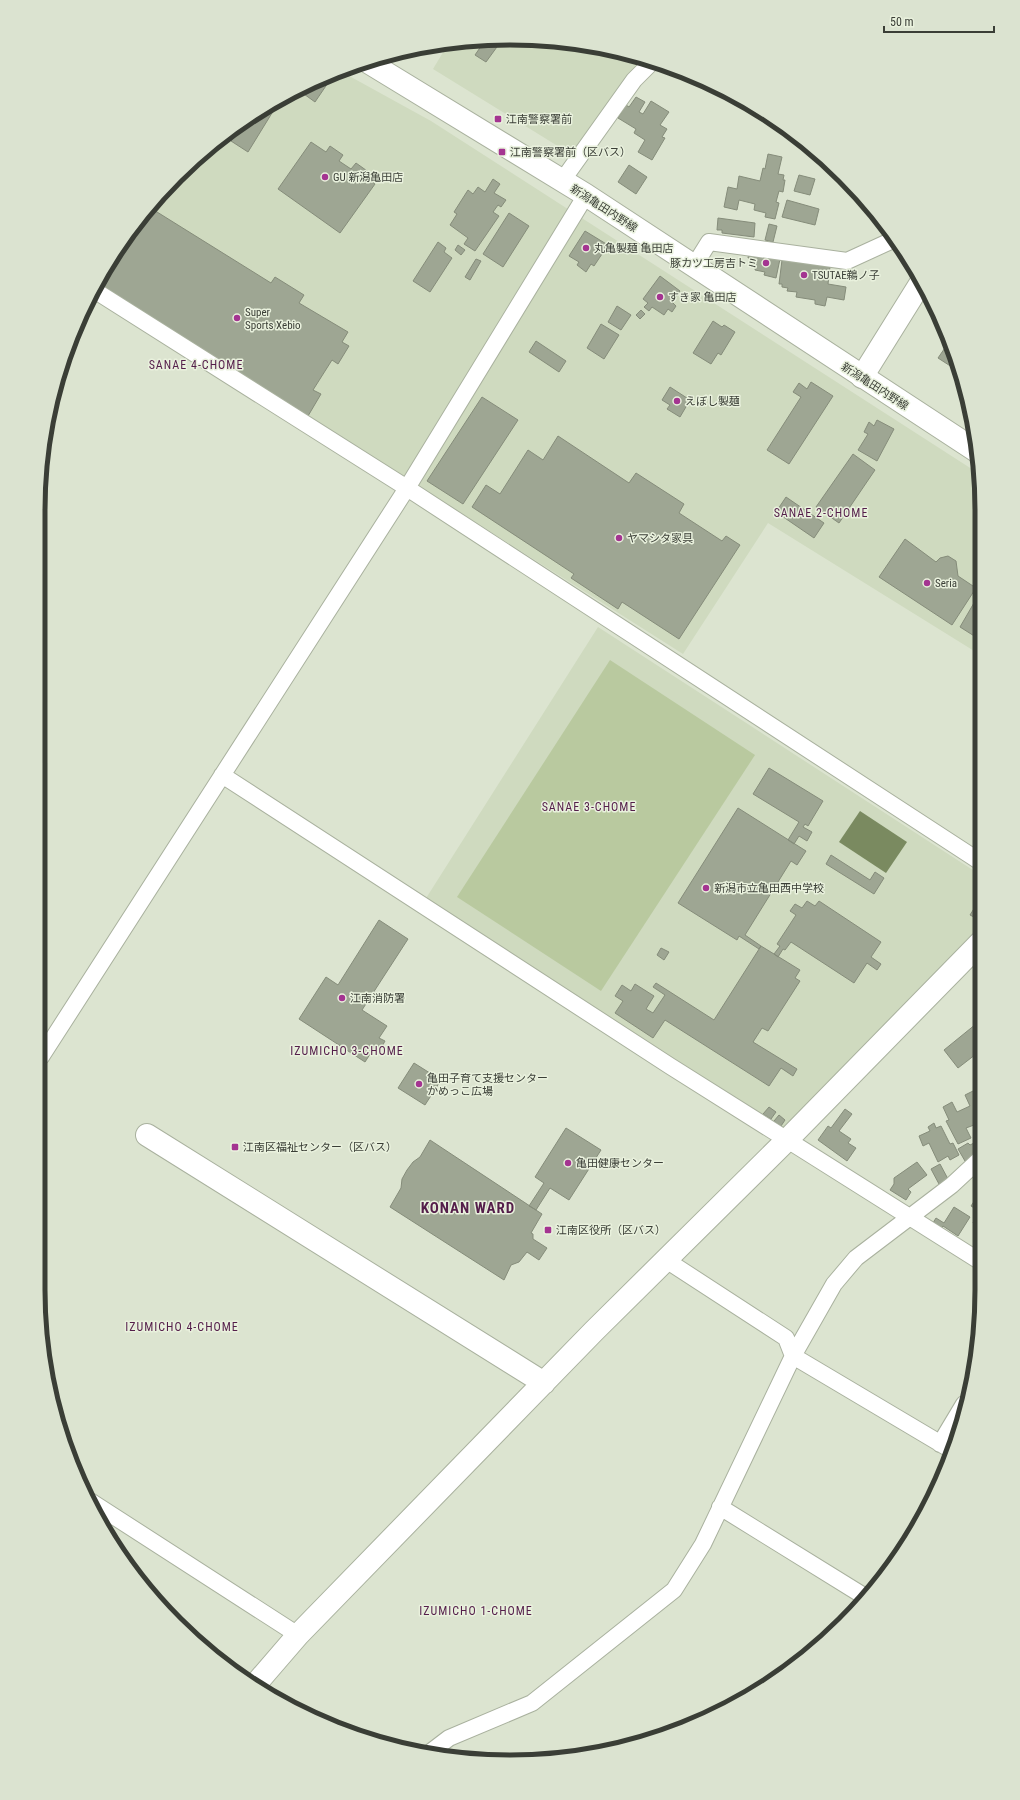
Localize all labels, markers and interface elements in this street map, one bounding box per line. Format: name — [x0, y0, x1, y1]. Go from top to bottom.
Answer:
scale bar — [884, 8, 994, 34]
text: 50 m — [890, 15, 914, 29]
place label: 江南警察署前 — [506, 113, 572, 126]
marker: 江南警察署前 — [493, 114, 503, 124]
place label: 江南警察署前（区バス） — [510, 146, 631, 159]
marker: 江南警察署前（区バス） — [497, 147, 507, 157]
place label: GU 新潟亀田店 — [333, 171, 403, 184]
marker: GU 新潟亀田店 — [320, 172, 330, 182]
street label: 新潟亀田内野線 — [568, 182, 640, 235]
place label: 丸亀製麺 亀田店 — [594, 242, 674, 255]
marker: 丸亀製麺 亀田店 — [581, 243, 591, 253]
place label: 豚カツ工房吉トミ — [670, 257, 758, 270]
marker: 豚カツ工房吉トミ — [761, 258, 771, 268]
place label: TSUTAE鵜ノ子 — [812, 269, 880, 282]
marker: TSUTAE鵜ノ子 — [799, 270, 809, 280]
place label: すき家 亀田店 — [668, 291, 737, 304]
marker: すき家 亀田店 — [655, 292, 665, 302]
place label: Super Sports Xebio — [245, 306, 301, 332]
marker: Super Sports Xebio — [232, 313, 242, 323]
district label: SANAE 4-CHOME — [149, 358, 243, 372]
street label: 新潟亀田内野線 — [839, 360, 911, 413]
place label: えぼし製麺 — [685, 395, 740, 408]
marker: えぼし製麺 — [672, 396, 682, 406]
district label: SANAE 2-CHOME — [774, 506, 868, 520]
place label: ヤマシタ家具 — [627, 532, 693, 545]
marker: ヤマシタ家具 — [614, 533, 624, 543]
place label: Seria — [935, 577, 957, 590]
marker: Seria — [922, 578, 932, 588]
district label: SANAE 3-CHOME — [542, 800, 636, 814]
place label: 新潟市立亀田西中学校 — [714, 882, 824, 895]
marker: 新潟市立亀田西中学校 — [701, 883, 711, 893]
place label: 江南消防署 — [350, 992, 405, 1005]
marker: 江南消防署 — [337, 993, 347, 1003]
district label: IZUMICHO 3-CHOME — [290, 1044, 404, 1058]
place label: 亀田子育て支援センター かめっこ広場 — [427, 1072, 548, 1098]
marker: 亀田子育て支援センター かめっこ広場 — [414, 1079, 424, 1089]
place label: 江南区福祉センター（区バス） — [243, 1141, 397, 1154]
marker: 江南区福祉センター（区バス） — [230, 1142, 240, 1152]
place label: 亀田健康センター — [576, 1157, 664, 1170]
marker: 亀田健康センター — [563, 1158, 573, 1168]
district label: KONAN WARD — [421, 1199, 515, 1217]
place label: 江南区役所（区バス） — [556, 1224, 666, 1237]
marker: 江南区役所（区バス） — [543, 1225, 553, 1235]
district label: IZUMICHO 4-CHOME — [125, 1320, 239, 1334]
district label: IZUMICHO 1-CHOME — [419, 1604, 533, 1618]

